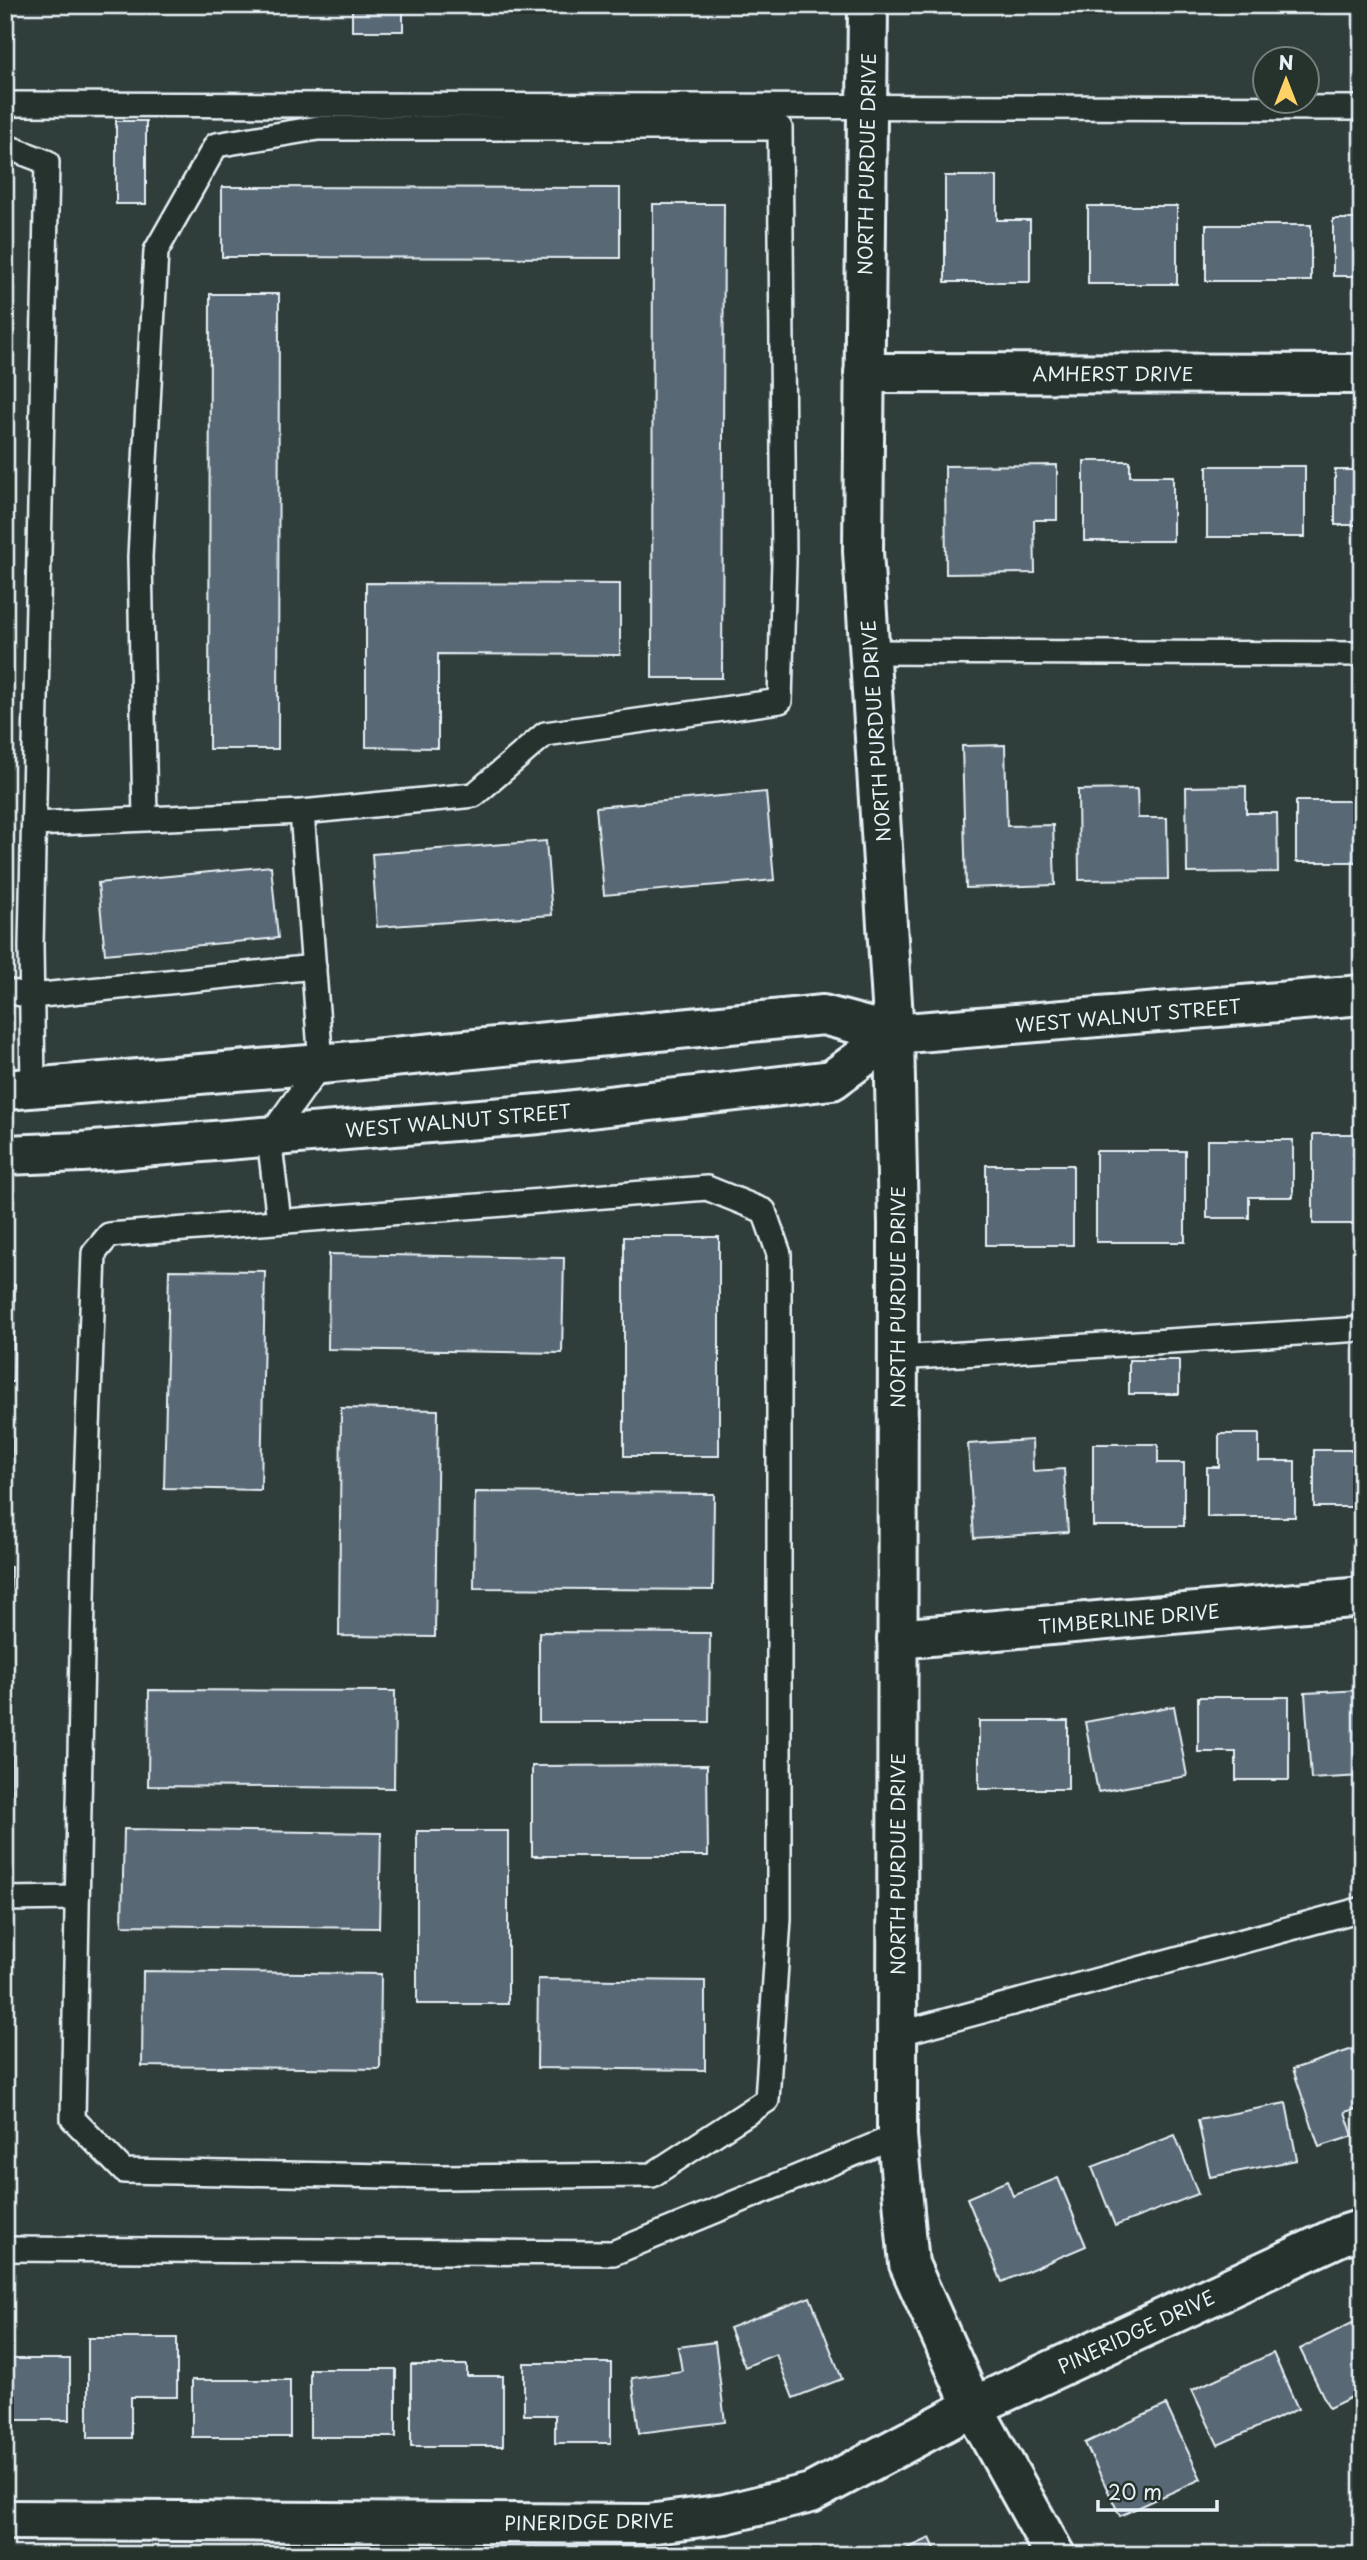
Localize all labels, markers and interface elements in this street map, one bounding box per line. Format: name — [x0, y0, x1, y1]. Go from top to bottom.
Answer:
north arrow — [1252, 46, 1322, 116]
text: N — [1278, 48, 1294, 76]
street label: NORTH PURDUE DRIVE — [850, 53, 882, 275]
street label: AMHERST DRIVE — [1033, 359, 1193, 387]
street label: NORTH PURDUE DRIVE — [853, 619, 897, 843]
street label: WEST WALNUT STREET — [1014, 991, 1242, 1039]
street label: WEST WALNUT STREET — [344, 1096, 572, 1144]
street label: NORTH PURDUE DRIVE — [883, 1186, 911, 1408]
street label: TIMBERLINE DRIVE — [1037, 1596, 1221, 1640]
street label: NORTH PURDUE DRIVE — [883, 1753, 911, 1975]
street label: PINERIDGE DRIVE — [1053, 2282, 1219, 2380]
scale bar — [1098, 2469, 1216, 2513]
text: 20 m — [1108, 2475, 1162, 2507]
street label: PINERIDGE DRIVE — [504, 2506, 674, 2536]

